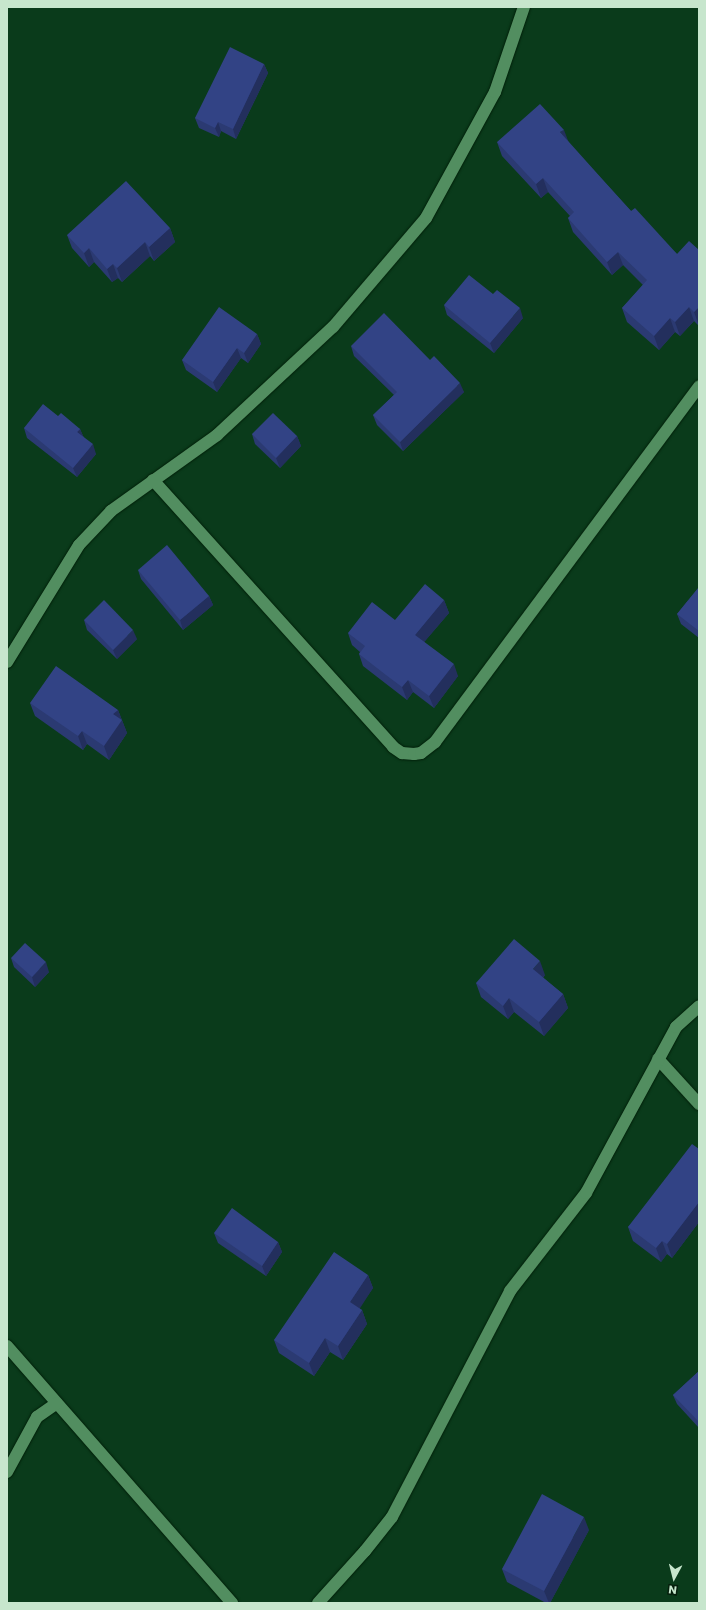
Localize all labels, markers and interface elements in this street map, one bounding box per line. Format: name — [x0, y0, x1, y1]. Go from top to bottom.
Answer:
north arrow — [654, 1558, 694, 1598]
text: N — [667, 1581, 678, 1598]

